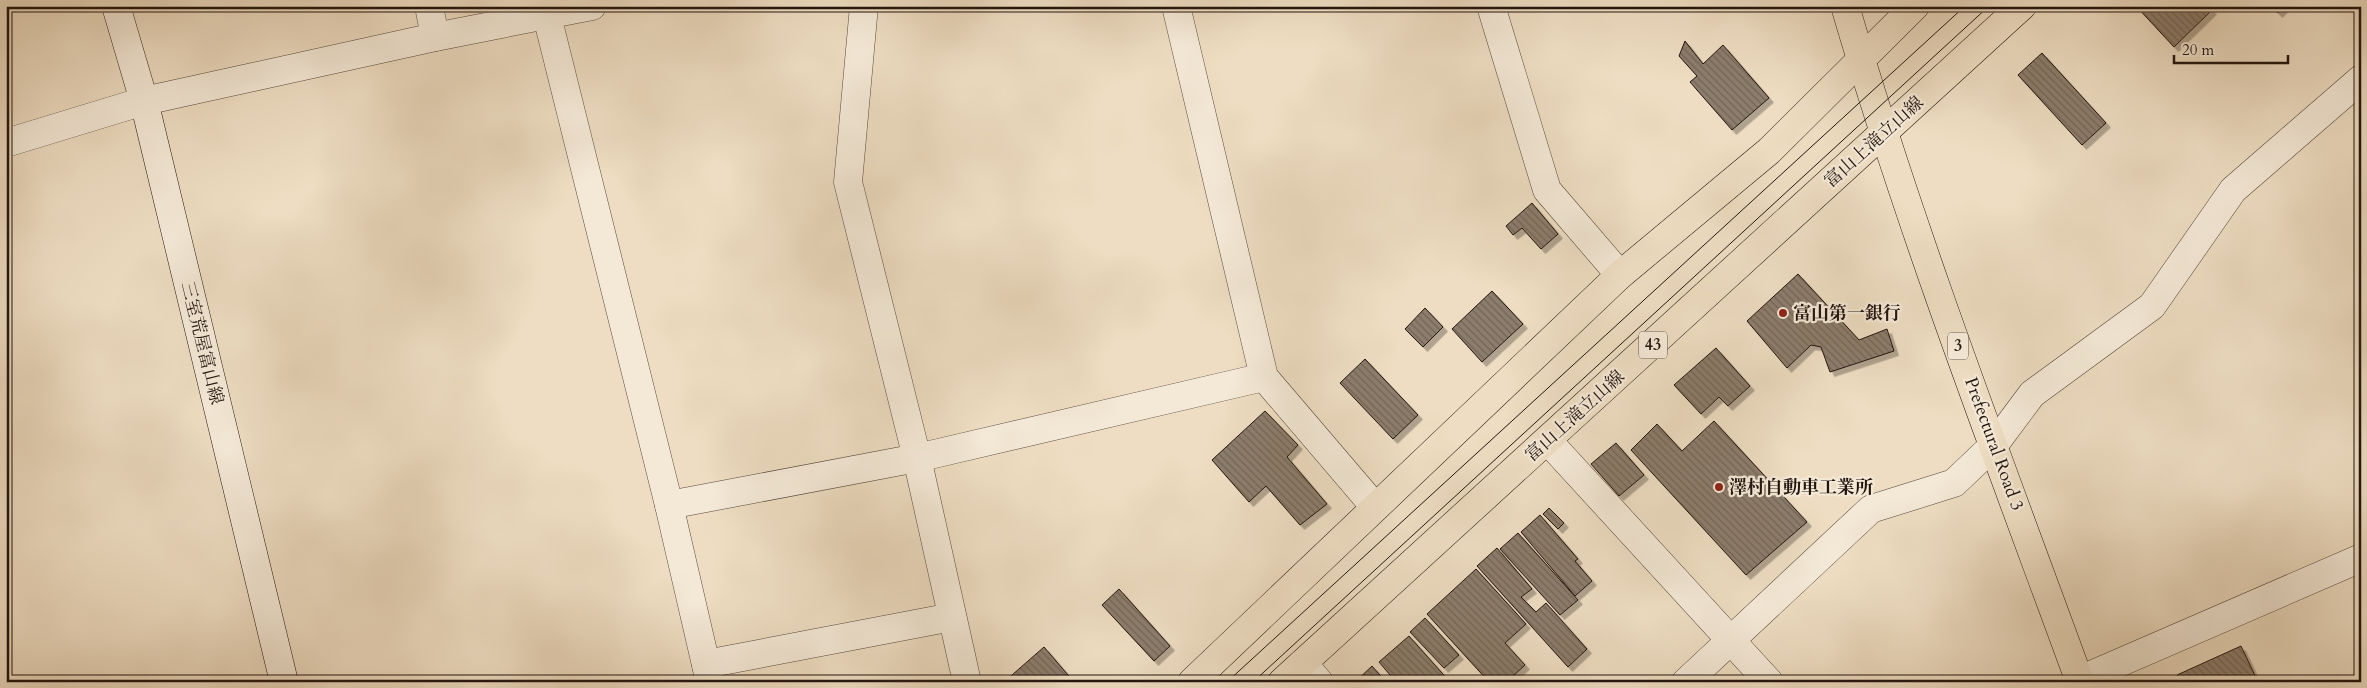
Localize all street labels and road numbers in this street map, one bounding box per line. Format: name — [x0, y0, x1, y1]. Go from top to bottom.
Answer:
street label: 富山上滝立山線 — [1819, 91, 1929, 193]
street label: 三室荒屋富山線 — [175, 279, 229, 407]
road number: 43 — [1639, 332, 1667, 358]
road number: 3 — [1948, 332, 1968, 360]
street label: 富山上滝立山線 — [1520, 365, 1630, 467]
street label: Prefectural Road 3 — [1958, 374, 2030, 514]

